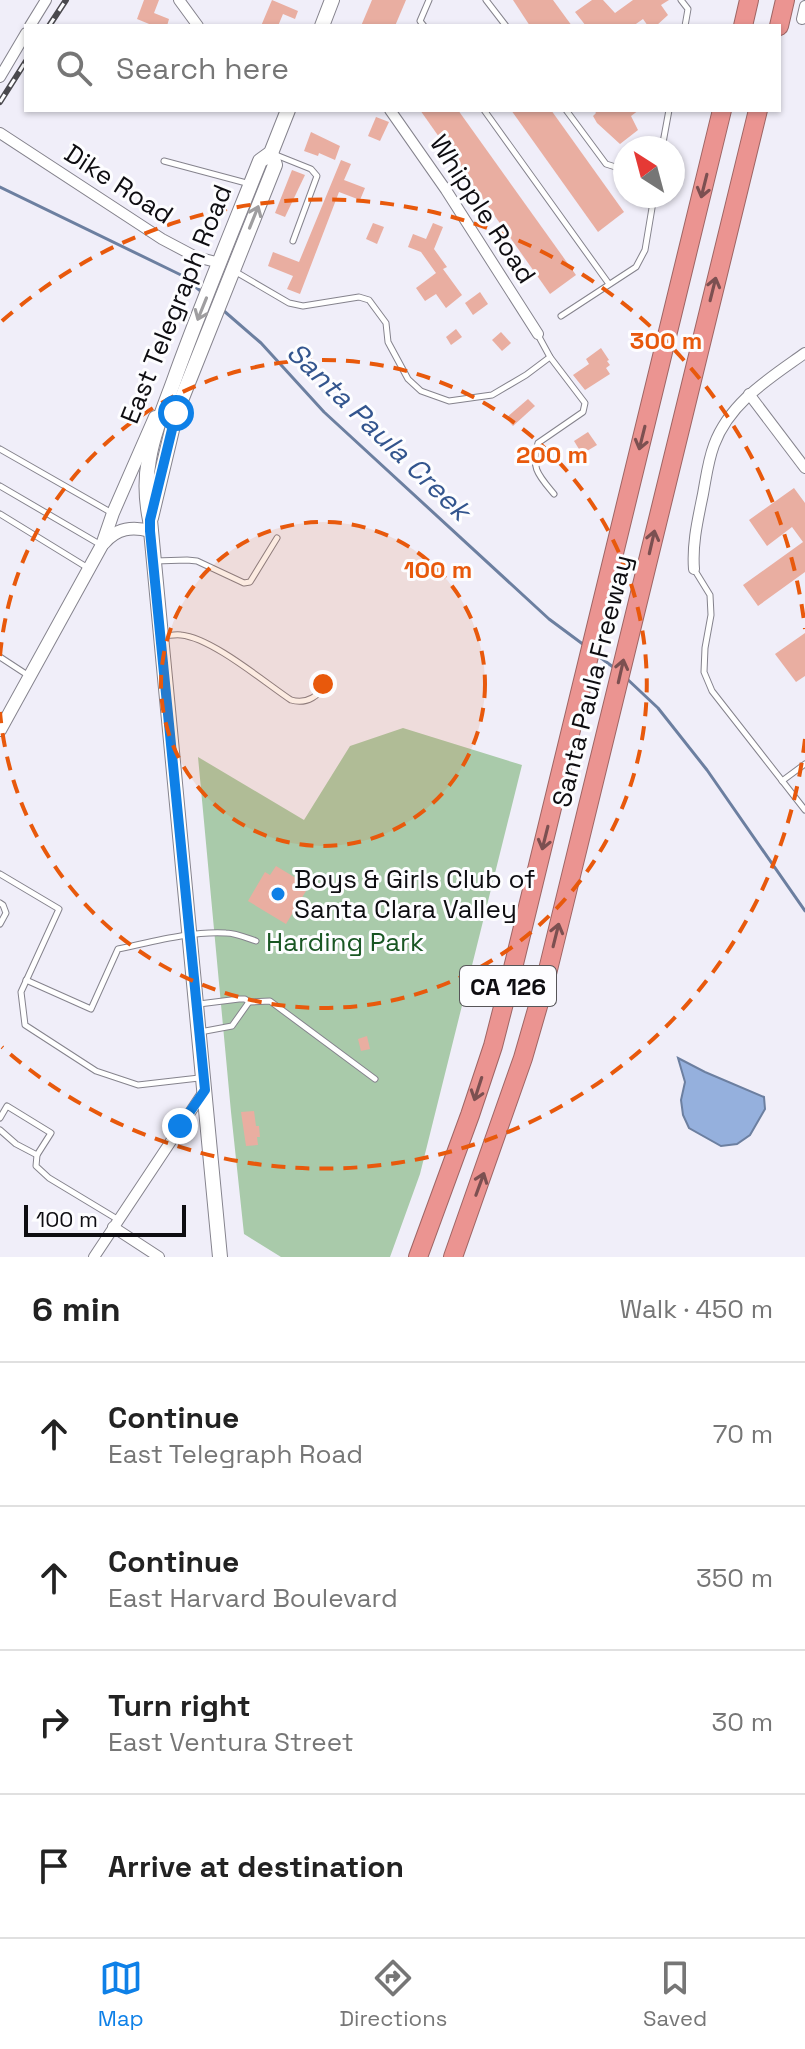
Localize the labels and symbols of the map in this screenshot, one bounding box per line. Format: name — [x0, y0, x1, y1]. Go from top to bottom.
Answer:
street label: Whipple Road — [422, 128, 544, 290]
street label: Dike Road — [58, 136, 180, 232]
north arrow — [613, 136, 685, 208]
one-way arrow — [695, 172, 710, 198]
street label: East Telegraph Road — [112, 179, 240, 429]
one-way arrow — [248, 205, 262, 230]
one-way arrow — [707, 277, 722, 303]
one-way arrow — [193, 296, 208, 321]
text: 300 m — [630, 325, 702, 356]
water label: Santa Paula Creek — [279, 334, 481, 530]
route start — [158, 395, 194, 431]
one-way arrow — [634, 425, 649, 451]
text: 200 m — [516, 439, 588, 470]
one-way arrow — [645, 530, 660, 556]
street label: Santa Paula Freeway — [544, 551, 640, 811]
text: 100 m — [404, 554, 472, 585]
one-way arrow — [615, 659, 630, 685]
centre of rings — [309, 670, 337, 698]
one-way arrow — [537, 825, 552, 850]
place label: Boys & Girls Club of Santa Clara Valley — [294, 862, 535, 926]
marker: Boys & Girls Club of Santa Clara Valley — [269, 885, 287, 903]
one-way arrow — [550, 923, 565, 949]
park label: Harding Park — [266, 925, 424, 959]
road number: CA 126 — [460, 966, 556, 1006]
one-way arrow — [470, 1077, 485, 1102]
route end — [162, 1108, 198, 1144]
one-way arrow — [474, 1172, 488, 1196]
scale bar — [24, 1201, 186, 1237]

